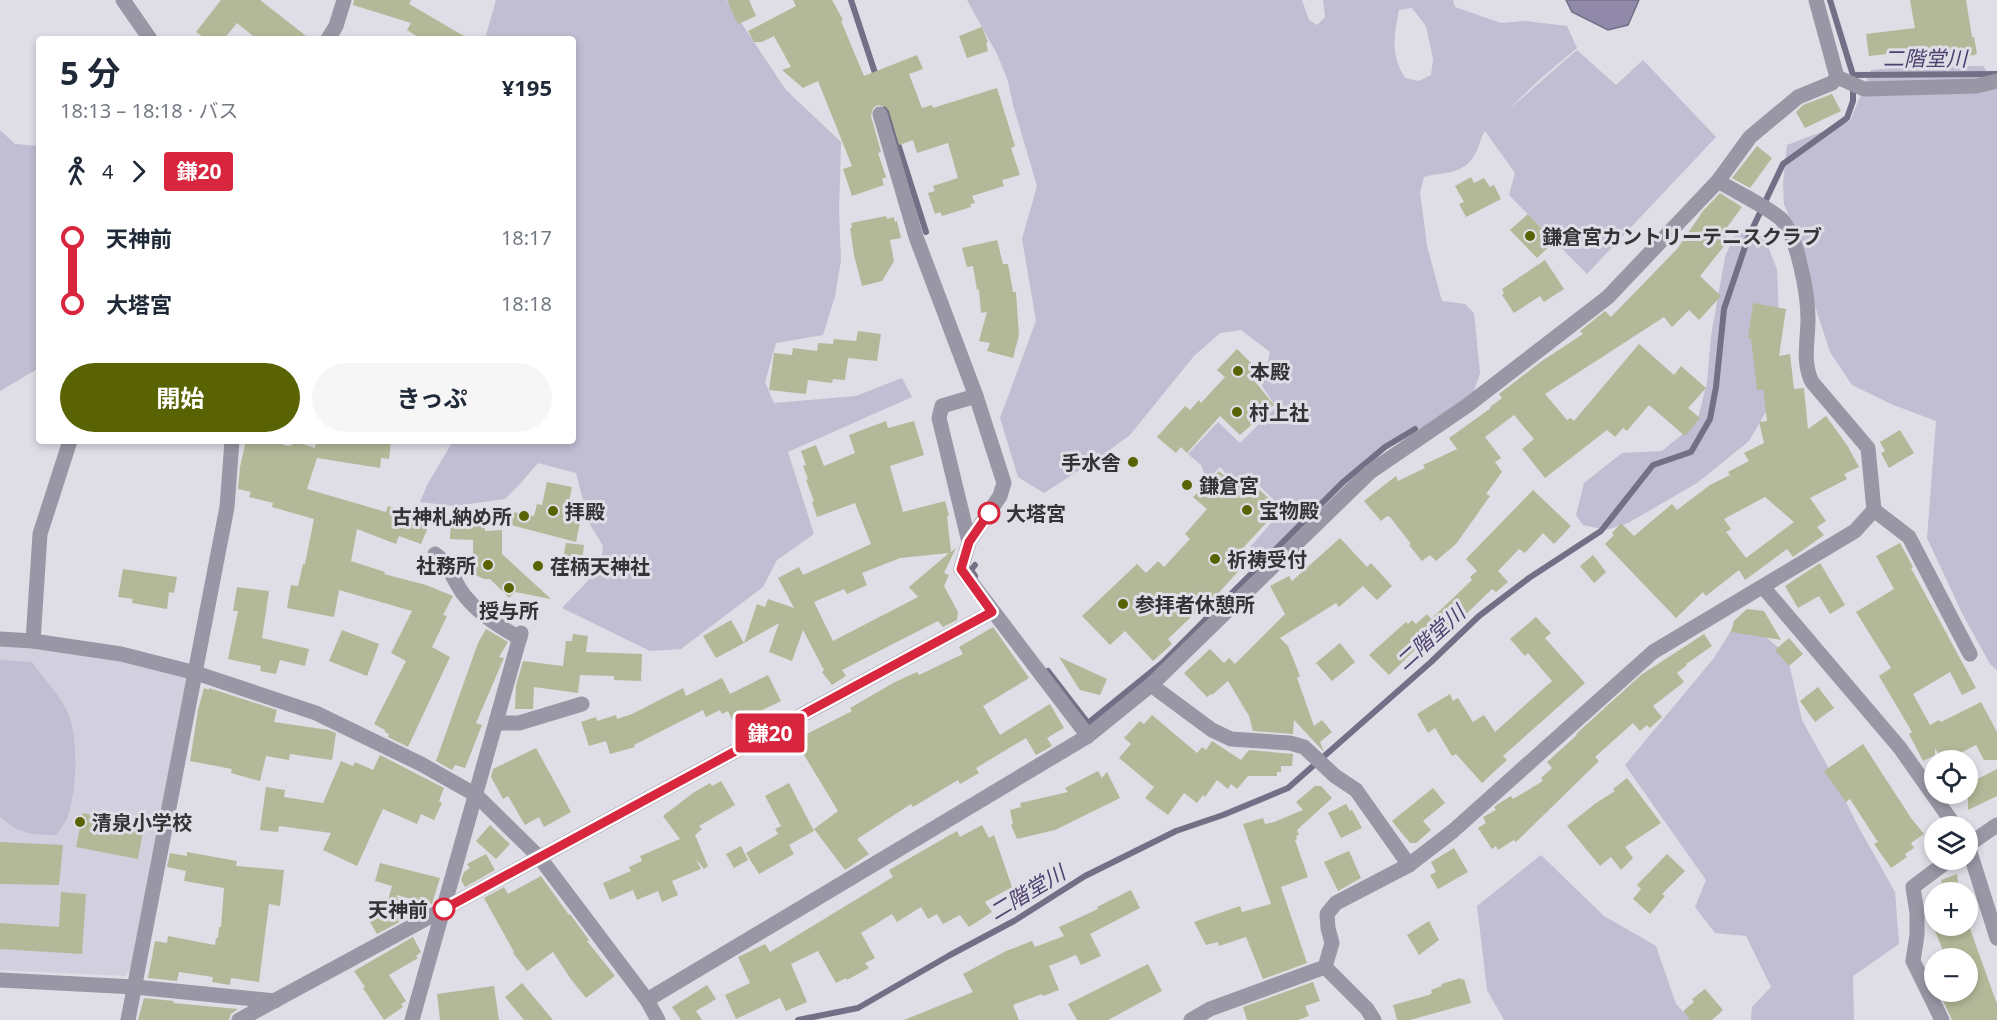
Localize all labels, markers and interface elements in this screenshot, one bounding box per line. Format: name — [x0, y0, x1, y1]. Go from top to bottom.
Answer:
water label: 二階堂川 — [1883, 44, 1969, 72]
text: 5 分 — [60, 50, 120, 95]
text: ¥195 — [502, 72, 552, 102]
text: 18:13 – 18:18 · バス — [60, 97, 238, 124]
icon: walk — [60, 155, 93, 188]
icon: forward — [122, 155, 155, 188]
text: 鎌20 — [176, 157, 221, 185]
text: 4 — [102, 158, 113, 185]
text: 天神前 — [106, 223, 172, 253]
place label: 鎌倉宮カントリーテニスクラブ — [1542, 223, 1822, 250]
text: 18:17 — [501, 224, 552, 251]
marker: 鎌倉宮カントリーテニスクラブ — [1523, 229, 1537, 243]
text: 大塔宮 — [106, 289, 172, 319]
text: 18:18 — [501, 290, 552, 317]
place label: 本殿 — [1250, 358, 1290, 385]
button: 開始 — [60, 363, 300, 432]
button: きっぷ — [312, 363, 552, 432]
marker: 本殿 — [1231, 364, 1245, 378]
place label: 村上社 — [1249, 399, 1309, 426]
marker: 村上社 — [1230, 405, 1244, 419]
place label: 手水舎 — [1061, 449, 1121, 476]
marker: 手水舎 — [1126, 455, 1140, 469]
place label: 鎌倉宮 — [1199, 472, 1259, 499]
marker: 鎌倉宮 — [1180, 478, 1194, 492]
place label: 宝物殿 — [1259, 497, 1319, 524]
place label: 拝殿 — [565, 498, 605, 525]
place label: 大塔宮 — [1006, 500, 1066, 527]
marker: 大塔宮 — [978, 502, 1000, 524]
place label: 古神札納め所 — [392, 503, 512, 530]
marker: 宝物殿 — [1240, 503, 1254, 517]
marker: 拝殿 — [546, 504, 560, 518]
marker: 古神札納め所 — [517, 509, 531, 523]
place label: 祈祷受付 — [1227, 546, 1307, 573]
place label: 社務所 — [416, 552, 476, 579]
marker: 祈祷受付 — [1208, 552, 1222, 566]
place label: 荏柄天神社 — [550, 553, 650, 580]
marker: 社務所 — [481, 558, 495, 572]
marker: 荏柄天神社 — [531, 559, 545, 573]
marker: 授与所 — [502, 581, 516, 595]
place label: 参拝者休憩所 — [1135, 591, 1255, 618]
place label: 授与所 — [479, 597, 539, 624]
marker: 参拝者休憩所 — [1116, 597, 1130, 611]
water label: 二階堂川 — [1389, 597, 1472, 676]
line badge: 鎌20 — [736, 714, 804, 752]
text: 鎌20 — [747, 719, 793, 747]
map controls — [1924, 750, 1978, 1002]
button: locate — [1924, 750, 1978, 804]
place label: 清泉小学校 — [92, 809, 192, 836]
marker: 清泉小学校 — [73, 815, 87, 829]
button: layers — [1924, 816, 1978, 870]
water label: 二階堂川 — [984, 857, 1072, 926]
button: + — [1924, 882, 1978, 936]
place label: 天神前 — [368, 896, 428, 923]
marker: 天神前 — [433, 898, 455, 920]
button: − — [1924, 948, 1978, 1002]

